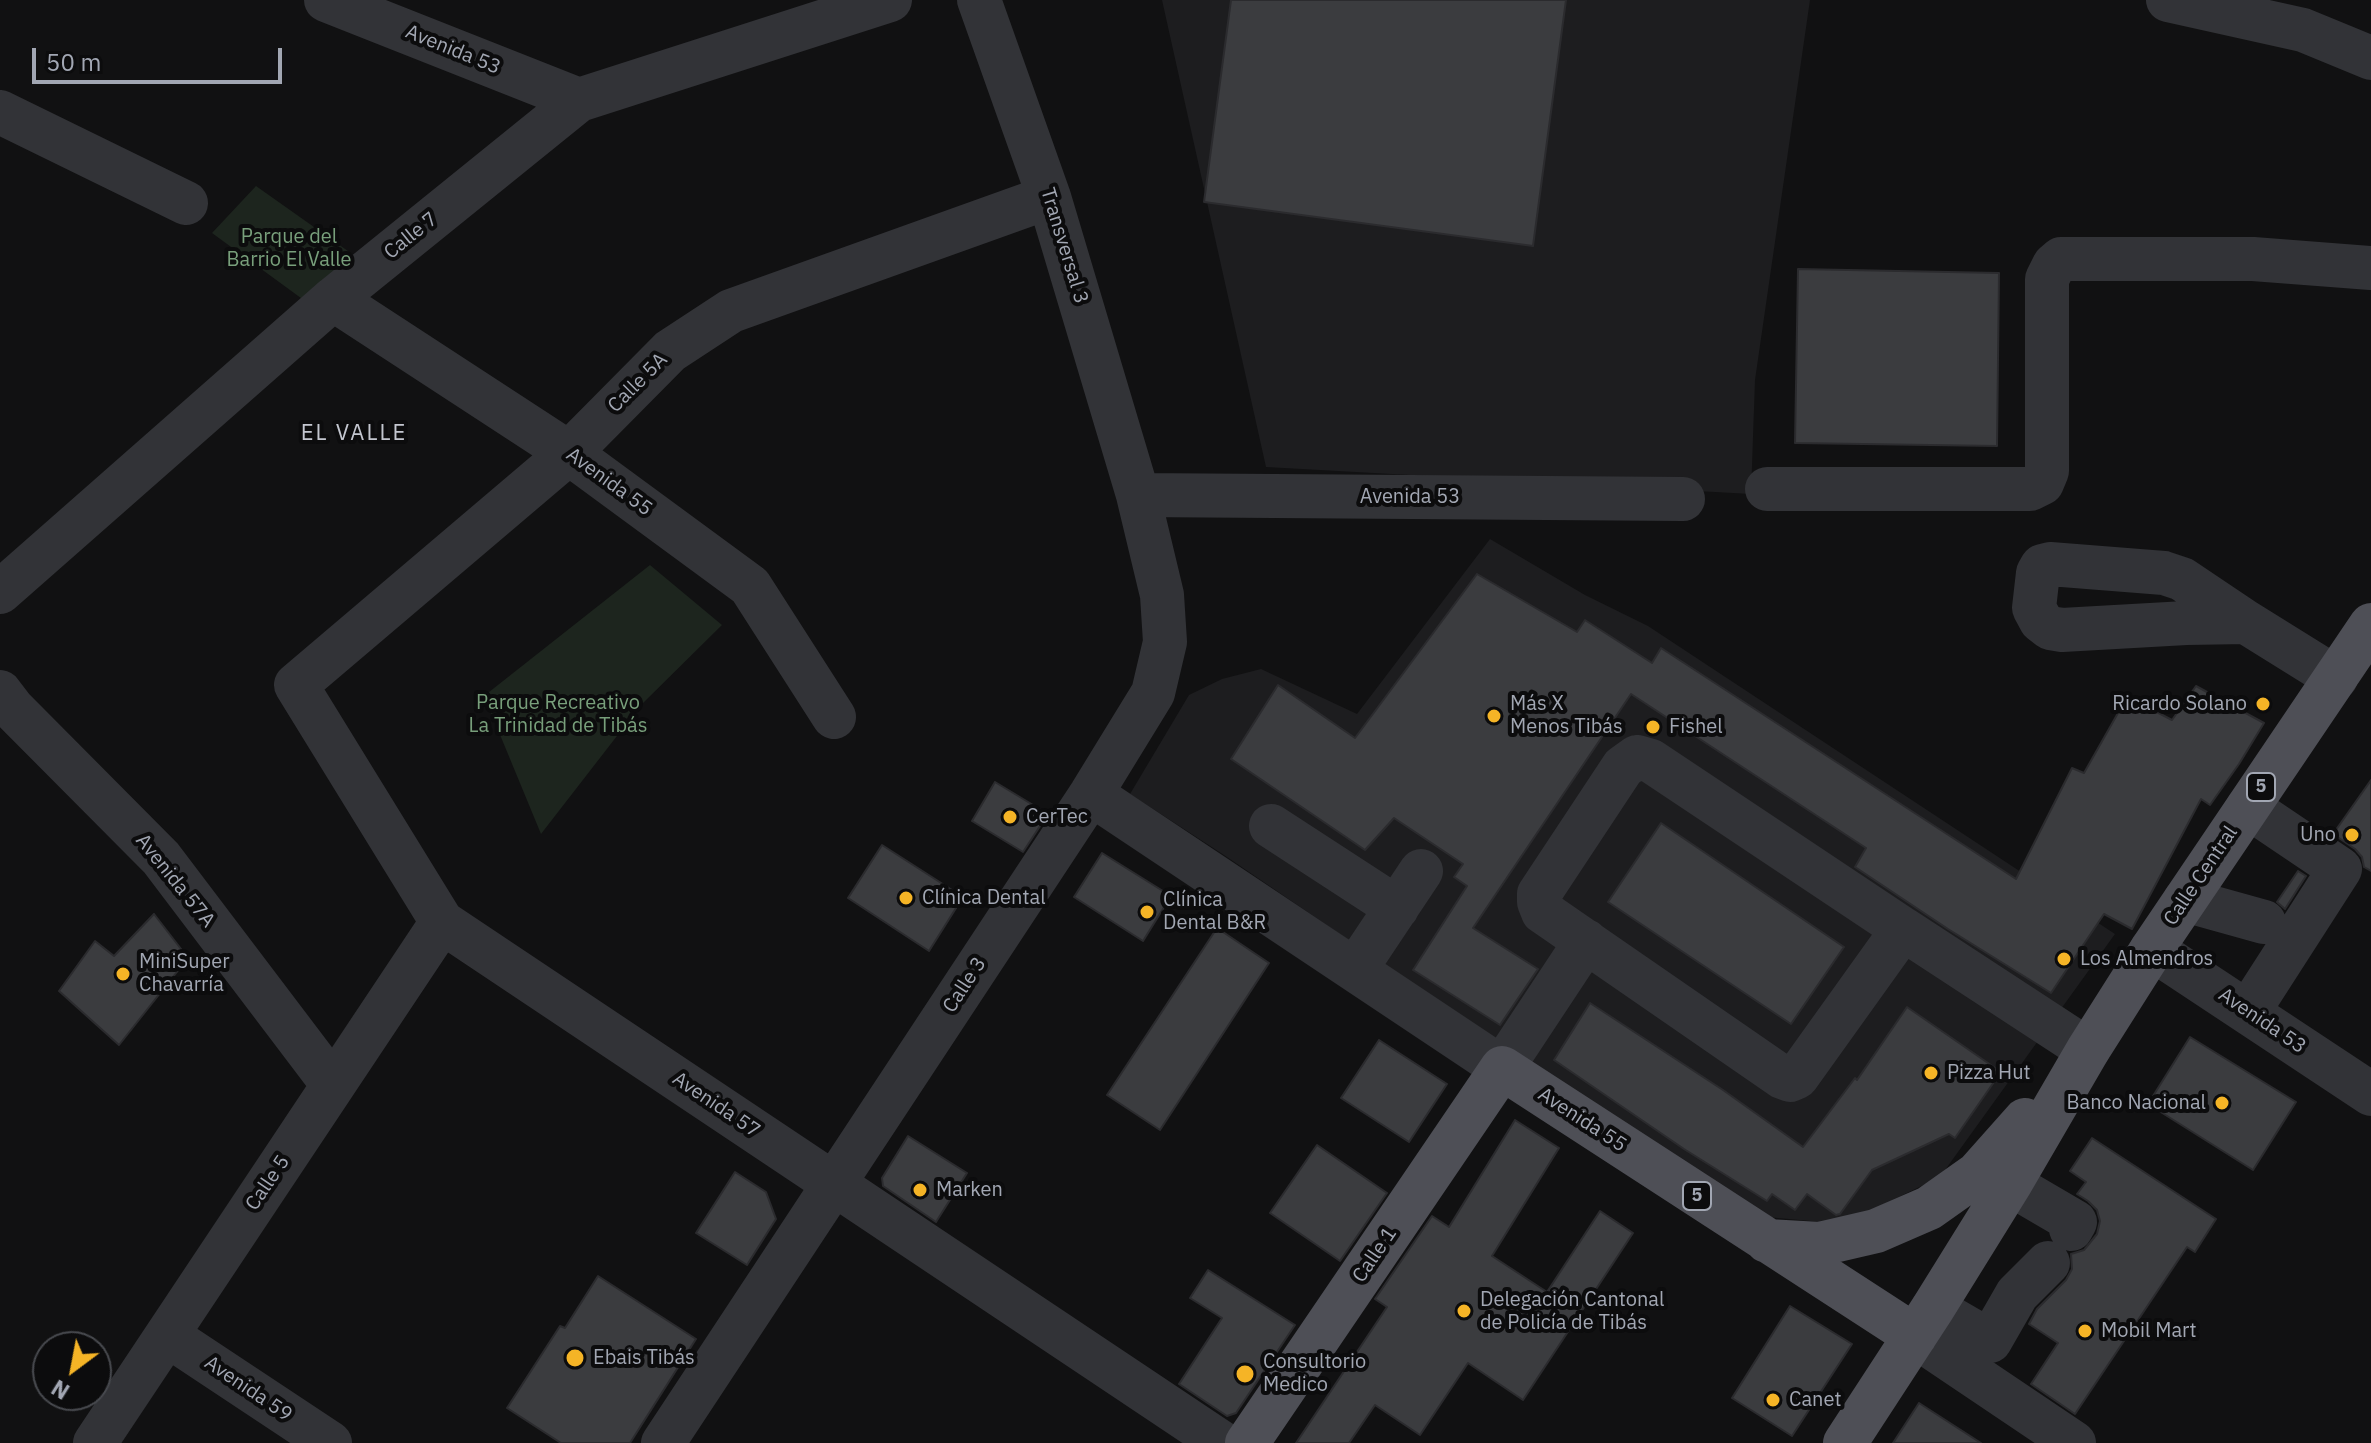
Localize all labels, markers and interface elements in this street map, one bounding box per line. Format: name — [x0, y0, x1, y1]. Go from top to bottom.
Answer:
street label: Avenida 53 — [402, 20, 504, 80]
scale bar — [36, 32, 286, 82]
text: 50 m — [46, 46, 101, 78]
street label: Transversal 3 — [1035, 185, 1093, 307]
street label: Calle 7 — [380, 207, 442, 265]
park label: Parque del Barrio El Valle — [226, 225, 352, 272]
street label: Calle 5A — [603, 348, 673, 418]
district label: EL VALLE — [301, 421, 407, 447]
street label: Avenida 55 — [561, 443, 657, 521]
street label: Avenida 53 — [1360, 485, 1460, 509]
park label: Parque Recreativo La Trinidad de Tibás — [469, 691, 647, 738]
place label: Más X Menos Tibás — [1510, 692, 1623, 739]
place label: Ricardo Solano — [2112, 692, 2247, 716]
marker: Ricardo Solano — [2254, 695, 2272, 713]
marker: Más X Menos Tibás — [1485, 707, 1503, 725]
place label: Fishel — [1669, 715, 1723, 739]
marker: Fishel — [1644, 718, 1662, 736]
road number: 5 — [2247, 773, 2275, 801]
place label: CerTec — [1026, 805, 1088, 829]
marker: CerTec — [1001, 808, 1019, 826]
street label: Calle Central — [2159, 822, 2243, 930]
place label: Uno — [2300, 823, 2336, 847]
marker: Uno — [2343, 826, 2361, 844]
street label: Avenida 57A — [130, 829, 220, 933]
place label: Clínica Dental — [922, 886, 1046, 910]
place label: Clínica Dental B&R — [1163, 888, 1266, 935]
marker: Clínica Dental — [897, 889, 915, 907]
marker: Clínica Dental B&R — [1138, 903, 1156, 921]
place label: Los Almendros — [2080, 947, 2213, 971]
place label: MiniSuper Chavarría — [139, 950, 229, 997]
marker: Los Almendros — [2055, 950, 2073, 968]
street label: Calle 3 — [938, 953, 992, 1017]
marker: MiniSuper Chavarría — [114, 965, 132, 983]
street label: Avenida 53 — [2214, 983, 2310, 1059]
place label: Pizza Hut — [1947, 1061, 2031, 1085]
marker: Pizza Hut — [1922, 1064, 1940, 1082]
street label: Avenida 57 — [668, 1067, 764, 1143]
street label: Avenida 55 — [1533, 1083, 1631, 1157]
place label: Banco Nacional — [2066, 1091, 2206, 1115]
marker: Banco Nacional — [2213, 1094, 2231, 1112]
street label: Calle 5 — [241, 1151, 295, 1215]
place label: Marken — [936, 1178, 1003, 1202]
marker: Marken — [911, 1181, 929, 1199]
road number: 5 — [1683, 1182, 1711, 1210]
street label: Calle 1 — [1348, 1223, 1402, 1287]
place label: Delegación Cantonal de Policía de Tibás — [1480, 1288, 1664, 1335]
marker: Delegación Cantonal de Policía de Tibás — [1455, 1302, 1473, 1320]
place label: Mobil Mart — [2101, 1319, 2197, 1343]
marker: Mobil Mart — [2076, 1322, 2094, 1340]
north arrow — [32, 1331, 112, 1411]
place label: Ebais Tibás — [593, 1346, 695, 1370]
marker: Ebais Tibás — [564, 1347, 586, 1369]
place label: Consultorio Medico — [1263, 1350, 1366, 1397]
street label: Avenida 59 — [200, 1351, 296, 1427]
marker: Consultorio Medico — [1234, 1363, 1256, 1385]
text: N — [46, 1374, 75, 1407]
place label: Canet — [1789, 1388, 1841, 1412]
marker: Canet — [1764, 1391, 1782, 1409]

